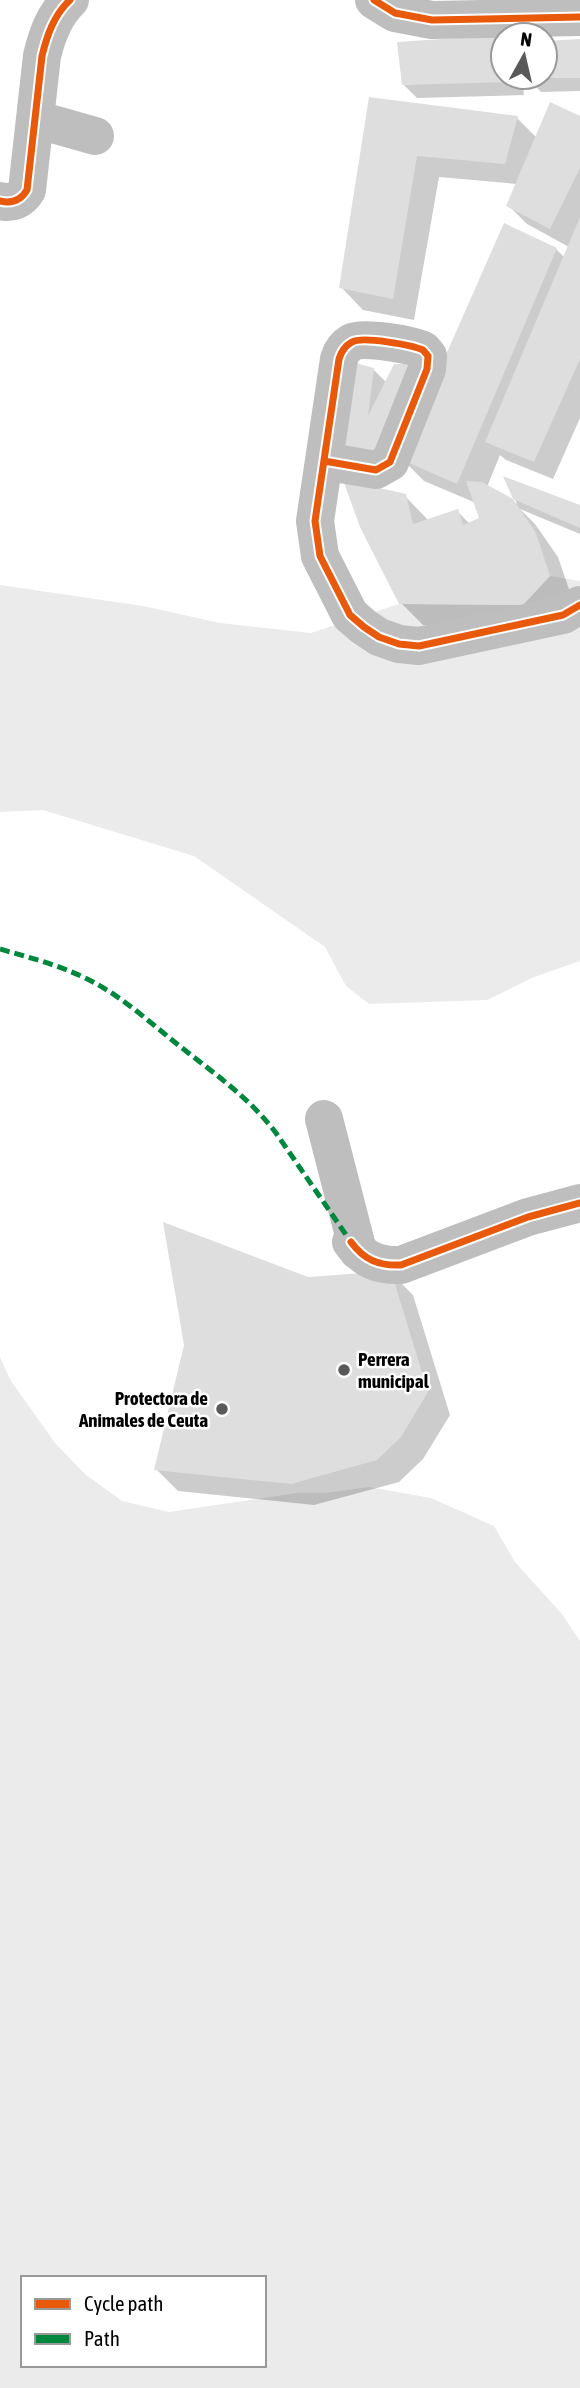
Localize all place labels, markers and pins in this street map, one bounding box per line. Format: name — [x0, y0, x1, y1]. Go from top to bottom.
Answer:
place label: Perrera municipal — [358, 1348, 430, 1392]
marker: Perrera municipal — [336, 1362, 352, 1378]
place label: Protectora de Animales de Ceuta — [78, 1387, 208, 1431]
marker: Protectora de Animales de Ceuta — [214, 1401, 230, 1417]

